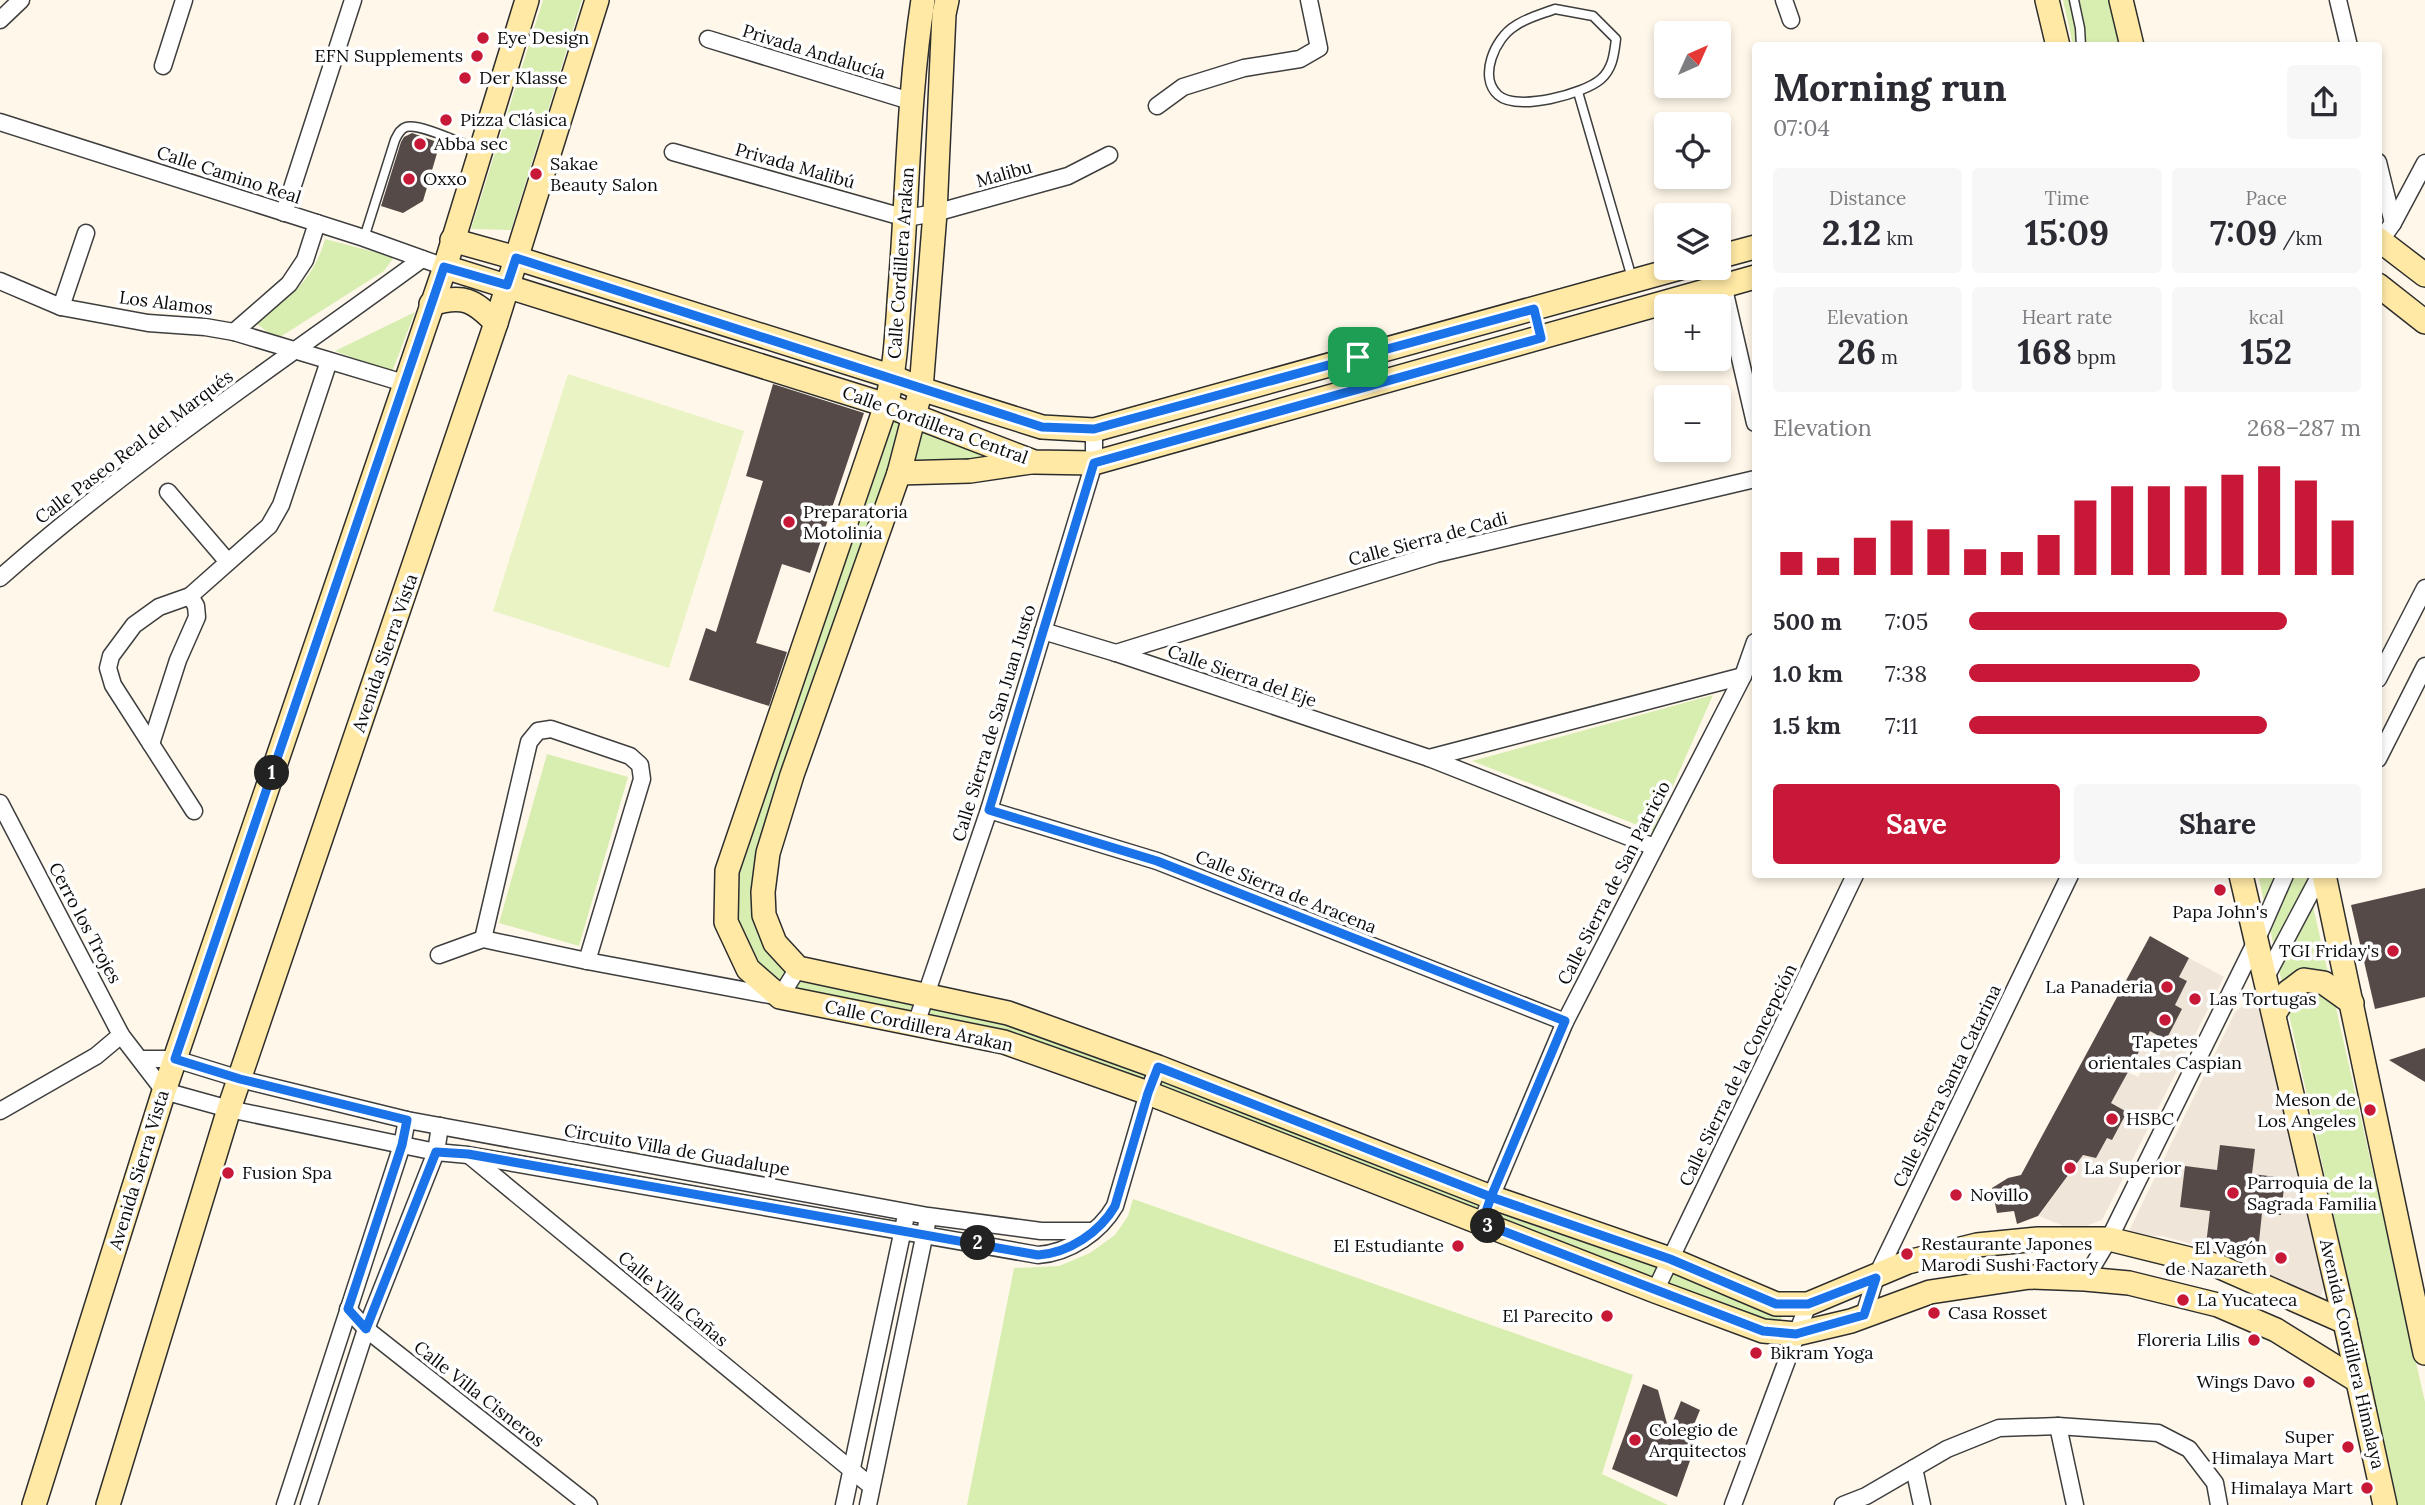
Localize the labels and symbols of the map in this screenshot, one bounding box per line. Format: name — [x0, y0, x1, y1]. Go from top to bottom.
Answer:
street label: Privada Andalucía — [740, 19, 889, 84]
north arrow — [1654, 21, 1731, 98]
place label: Eye Design — [497, 26, 589, 49]
marker: Eye Design — [475, 30, 491, 46]
place label: EFN Supplements — [315, 44, 463, 67]
marker: EFN Supplements — [469, 48, 485, 64]
place label: Der Klasse — [479, 66, 568, 89]
marker: Der Klasse — [457, 70, 473, 86]
place label: Pizza Clásica — [460, 108, 567, 131]
marker: Pizza Clásica — [438, 112, 454, 128]
place label: Abba sec — [433, 132, 508, 155]
marker: Abba sec — [412, 136, 428, 152]
street label: Privada Malibú — [732, 137, 858, 194]
street label: Calle Camino Real — [154, 140, 304, 209]
place label: Sakae Beauty Salon — [550, 152, 658, 196]
street label: Malibu — [973, 155, 1035, 192]
marker: Sakae Beauty Salon — [528, 166, 544, 182]
street label: Calle Cordillera Arakan — [882, 166, 919, 360]
place label: Oxxo — [423, 167, 467, 190]
marker: Oxxo — [401, 171, 417, 187]
street label: Los Alamos — [118, 285, 214, 320]
pin — [1328, 327, 1388, 387]
street label: Calle Paseo Real del Marqués — [30, 365, 237, 529]
street label: Calle Cordillera Central — [839, 380, 1031, 469]
place label: Preparatoria Motolinía — [803, 500, 908, 544]
street label: Calle Sierra de Cadi — [1346, 506, 1510, 571]
marker: Preparatoria Motolinía — [781, 514, 797, 530]
street label: Avenida Sierra Vista — [346, 571, 422, 736]
street label: Calle Sierra de San Juan Justo — [946, 602, 1041, 844]
street label: Calle Sierra del Eje — [1165, 639, 1320, 712]
pin: 1 — [254, 756, 290, 790]
street label: Calle Sierra de San Patricio — [1552, 777, 1675, 989]
street label: Calle Sierra de Aracena — [1192, 845, 1380, 938]
street label: Cerro los Trojes — [44, 858, 127, 987]
marker: Papa John's — [2212, 882, 2228, 898]
place label: Papa John's — [2172, 900, 2268, 923]
place label: TGI Friday's — [2279, 939, 2379, 962]
marker: TGI Friday's — [2385, 943, 2401, 959]
street label: Calle Sierra de la Concepción — [1674, 960, 1802, 1190]
place label: La Panaderia — [2045, 975, 2153, 998]
marker: La Panaderia — [2159, 979, 2175, 995]
street label: Calle Sierra Santa Catarina — [1887, 981, 2006, 1191]
place label: Las Tortugas — [2209, 987, 2317, 1010]
marker: Las Tortugas — [2187, 991, 2203, 1007]
street label: Calle Cordillera Arakan — [823, 994, 1016, 1057]
marker: Tapetes orientales Caspian — [2157, 1012, 2173, 1028]
place label: Tapetes orientales Caspian — [2088, 1030, 2242, 1074]
street label: Avenida Sierra Vista — [103, 1087, 174, 1254]
place label: Meson de Los Angeles — [2257, 1088, 2356, 1132]
marker: Meson de Los Angeles — [2362, 1102, 2378, 1118]
place label: HSBC — [2126, 1107, 2174, 1130]
marker: HSBC — [2104, 1111, 2120, 1127]
street label: Circuito Villa de Guadalupe — [562, 1118, 792, 1181]
place label: La Superior — [2084, 1156, 2182, 1179]
marker: La Superior — [2062, 1160, 2078, 1176]
place label: Fusion Spa — [242, 1161, 332, 1184]
marker: Fusion Spa — [220, 1165, 236, 1181]
place label: Parroquia de la Sagrada Familia — [2247, 1171, 2377, 1215]
place label: Novillo — [1970, 1183, 2028, 1206]
marker: Parroquia de la Sagrada Familia — [2225, 1185, 2241, 1201]
marker: Novillo — [1948, 1187, 1964, 1203]
pin: 3 — [1470, 1208, 1506, 1244]
pin: 2 — [960, 1226, 996, 1260]
place label: Restaurante Japones Marodi Sushi Factory — [1921, 1232, 2099, 1276]
place label: El Estudiante — [1333, 1234, 1444, 1257]
place label: El Vagón de Nazareth — [2165, 1236, 2267, 1280]
street label: Avenida Cordillera Himalaya — [2315, 1236, 2390, 1471]
marker: El Estudiante — [1450, 1238, 1466, 1254]
street label: Calle Villa Cañas — [613, 1246, 733, 1351]
marker: Restaurante Japones Marodi Sushi Factory — [1899, 1246, 1915, 1262]
marker: El Vagón de Nazareth — [2273, 1250, 2289, 1266]
place label: La Yucateca — [2197, 1288, 2297, 1311]
marker: La Yucateca — [2175, 1292, 2191, 1308]
place label: Casa Rosset — [1948, 1301, 2047, 1324]
place label: El Parecito — [1502, 1304, 1593, 1327]
marker: Casa Rosset — [1926, 1305, 1942, 1321]
marker: El Parecito — [1599, 1308, 1615, 1324]
place label: Floreria Lilis — [2137, 1328, 2240, 1351]
marker: Floreria Lilis — [2246, 1332, 2262, 1348]
street label: Calle Villa Cisneros — [409, 1335, 549, 1452]
place label: Bikram Yoga — [1770, 1341, 1873, 1364]
marker: Bikram Yoga — [1748, 1345, 1764, 1361]
place label: Wings Davo — [2196, 1370, 2295, 1393]
marker: Wings Davo — [2301, 1374, 2317, 1390]
place label: Colegio de Arquitectos — [1648, 1418, 1746, 1462]
place label: Super Himalaya Mart — [2211, 1425, 2334, 1469]
marker: Colegio de Arquitectos — [1627, 1432, 1643, 1448]
marker: Super Himalaya Mart — [2340, 1439, 2356, 1455]
place label: Himalaya Mart — [2230, 1476, 2353, 1499]
marker: Himalaya Mart — [2359, 1480, 2375, 1496]

